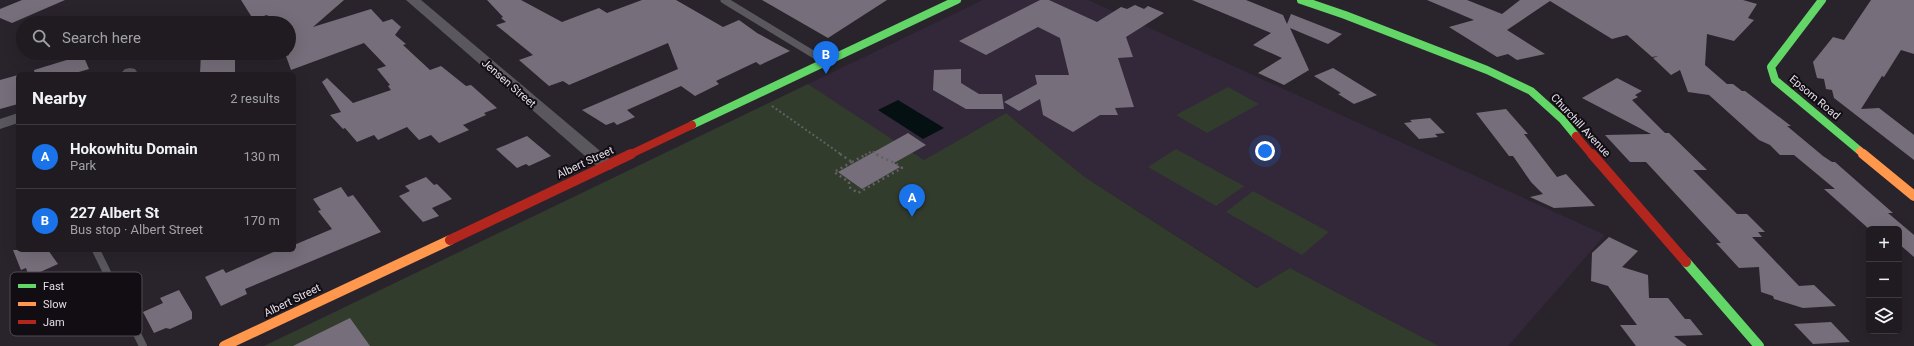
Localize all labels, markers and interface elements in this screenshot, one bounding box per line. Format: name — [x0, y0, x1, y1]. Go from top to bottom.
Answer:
search box — [16, 16, 296, 60]
icon: search — [30, 27, 52, 49]
text: Search here — [62, 29, 141, 47]
pin: B — [813, 41, 839, 74]
street label: Jensen Street — [479, 56, 539, 111]
street label: Epsom Road — [1787, 72, 1843, 122]
text: Nearby — [32, 88, 87, 108]
text: 2 results — [230, 91, 280, 106]
street label: Churchill Avenue — [1548, 91, 1613, 160]
text: Hokowhitu Domain — [70, 140, 198, 158]
your location — [1255, 141, 1275, 161]
street label: Albert Street — [555, 143, 616, 181]
text: A — [41, 149, 49, 164]
text: 130 m — [243, 149, 280, 164]
text: Park — [70, 158, 96, 173]
pin: A — [899, 184, 925, 217]
text: 227 Albert St — [70, 204, 159, 222]
text: B — [41, 213, 49, 228]
text: 170 m — [243, 213, 280, 228]
text: Bus stop · Albert Street — [70, 222, 203, 237]
map controls — [1866, 226, 1902, 334]
button: + — [1866, 226, 1902, 262]
button: − — [1866, 262, 1902, 298]
legend — [10, 272, 142, 336]
text: Fast — [43, 280, 65, 293]
street label: Albert Street — [262, 281, 323, 320]
text: Slow — [43, 298, 67, 311]
button: layers — [1866, 298, 1902, 334]
text: Jam — [43, 316, 65, 329]

